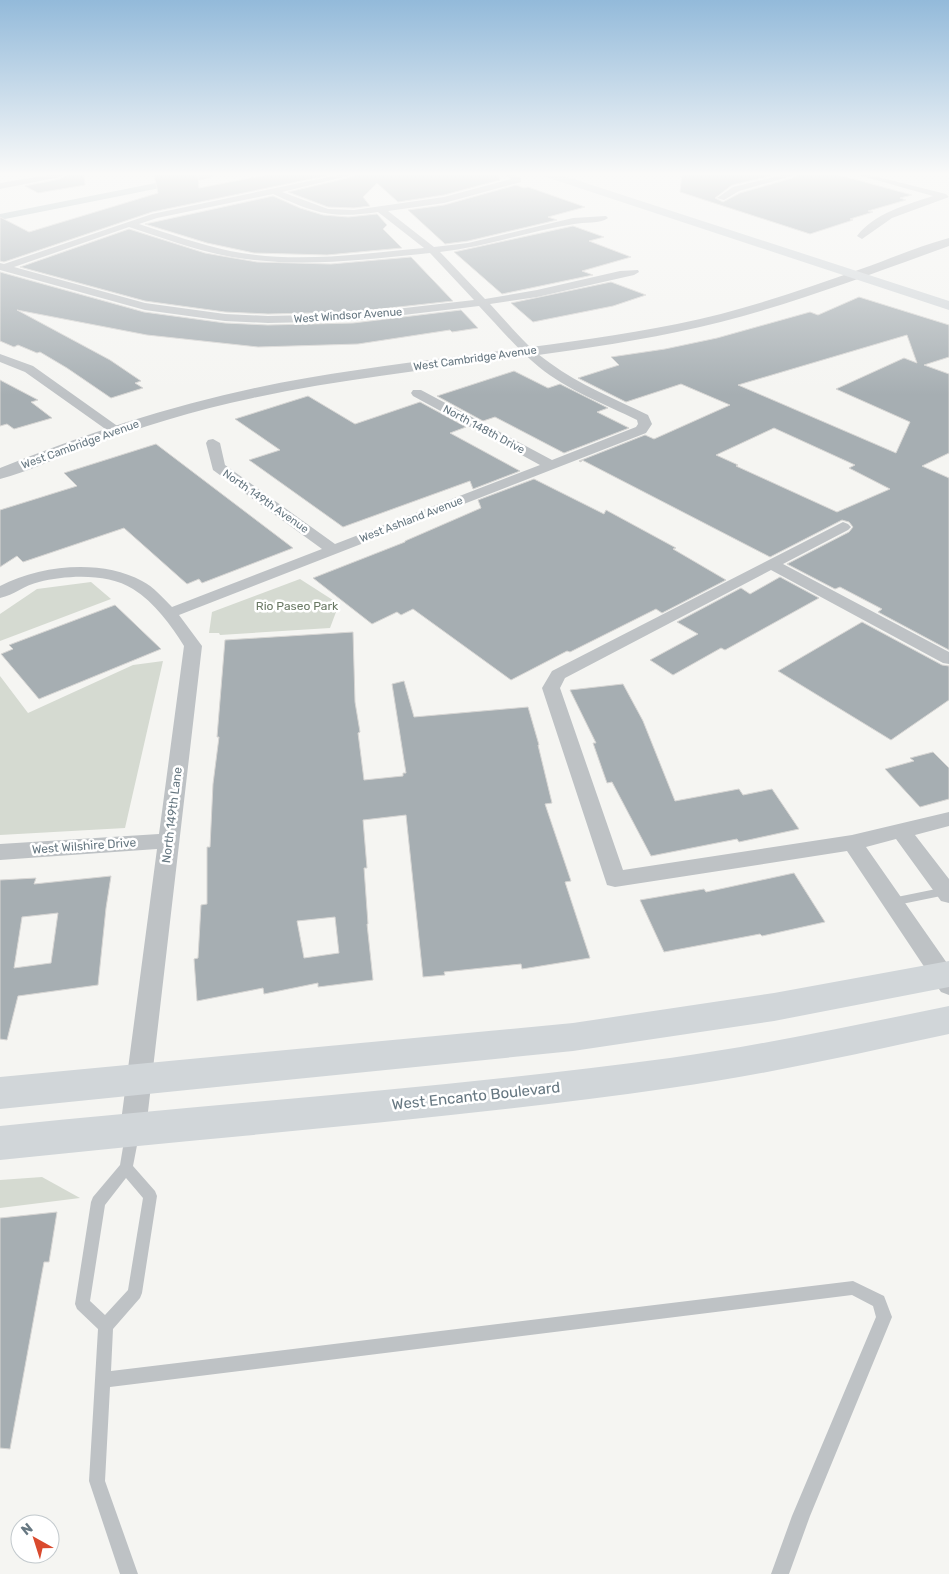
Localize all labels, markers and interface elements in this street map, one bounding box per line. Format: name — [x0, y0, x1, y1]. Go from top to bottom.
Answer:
street label: West Windsor Avenue — [293, 305, 403, 326]
street label: West Cambridge Avenue — [413, 343, 537, 374]
street label: North 148th Drive — [441, 402, 527, 456]
street label: West Cambridge Avenue — [20, 417, 141, 472]
street label: North 149th Avenue — [220, 467, 311, 536]
street label: West Ashland Avenue — [358, 494, 465, 545]
park label: Rio Paseo Park — [256, 599, 339, 613]
street label: North 149th Lane — [159, 766, 185, 864]
street label: West Wilshire Drive — [31, 835, 137, 857]
street label: West Encanto Boulevard — [391, 1078, 561, 1114]
north arrow — [10, 1514, 60, 1564]
text: N — [18, 1520, 36, 1539]

